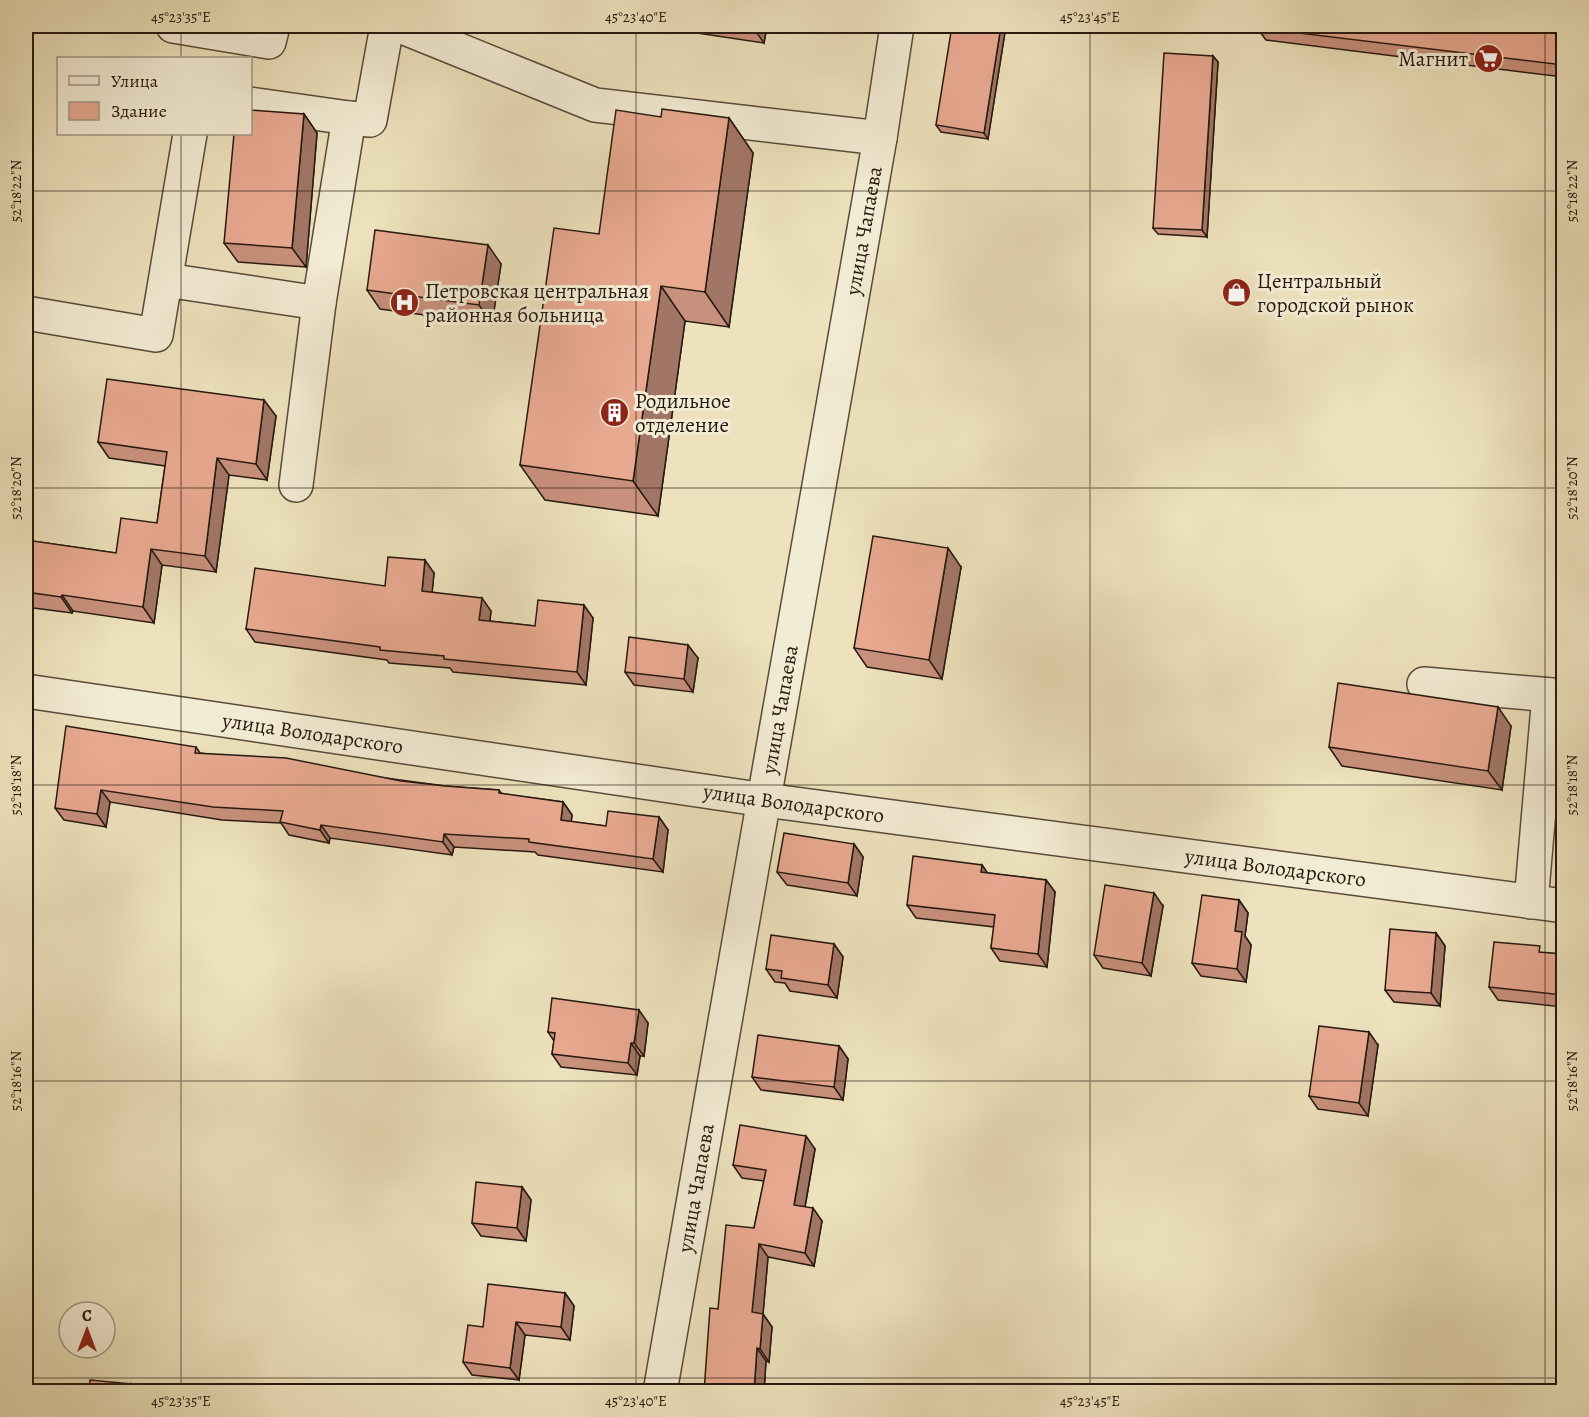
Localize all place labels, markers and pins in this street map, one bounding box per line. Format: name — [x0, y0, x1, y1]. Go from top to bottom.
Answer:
supermarket icon: Магнит — [1473, 43, 1505, 75]
place label: Магнит — [1398, 45, 1468, 73]
place label: Центральный городской рынок — [1257, 267, 1414, 319]
place label: Петровская центральная районная больница — [425, 277, 649, 329]
shop icon: Центральный городской рынок — [1220, 277, 1252, 309]
hospital icon: Петровская центральная районная больница — [388, 287, 420, 319]
place label: Родильное отделение — [635, 387, 731, 439]
building icon: Родильное отделение — [598, 397, 630, 429]

